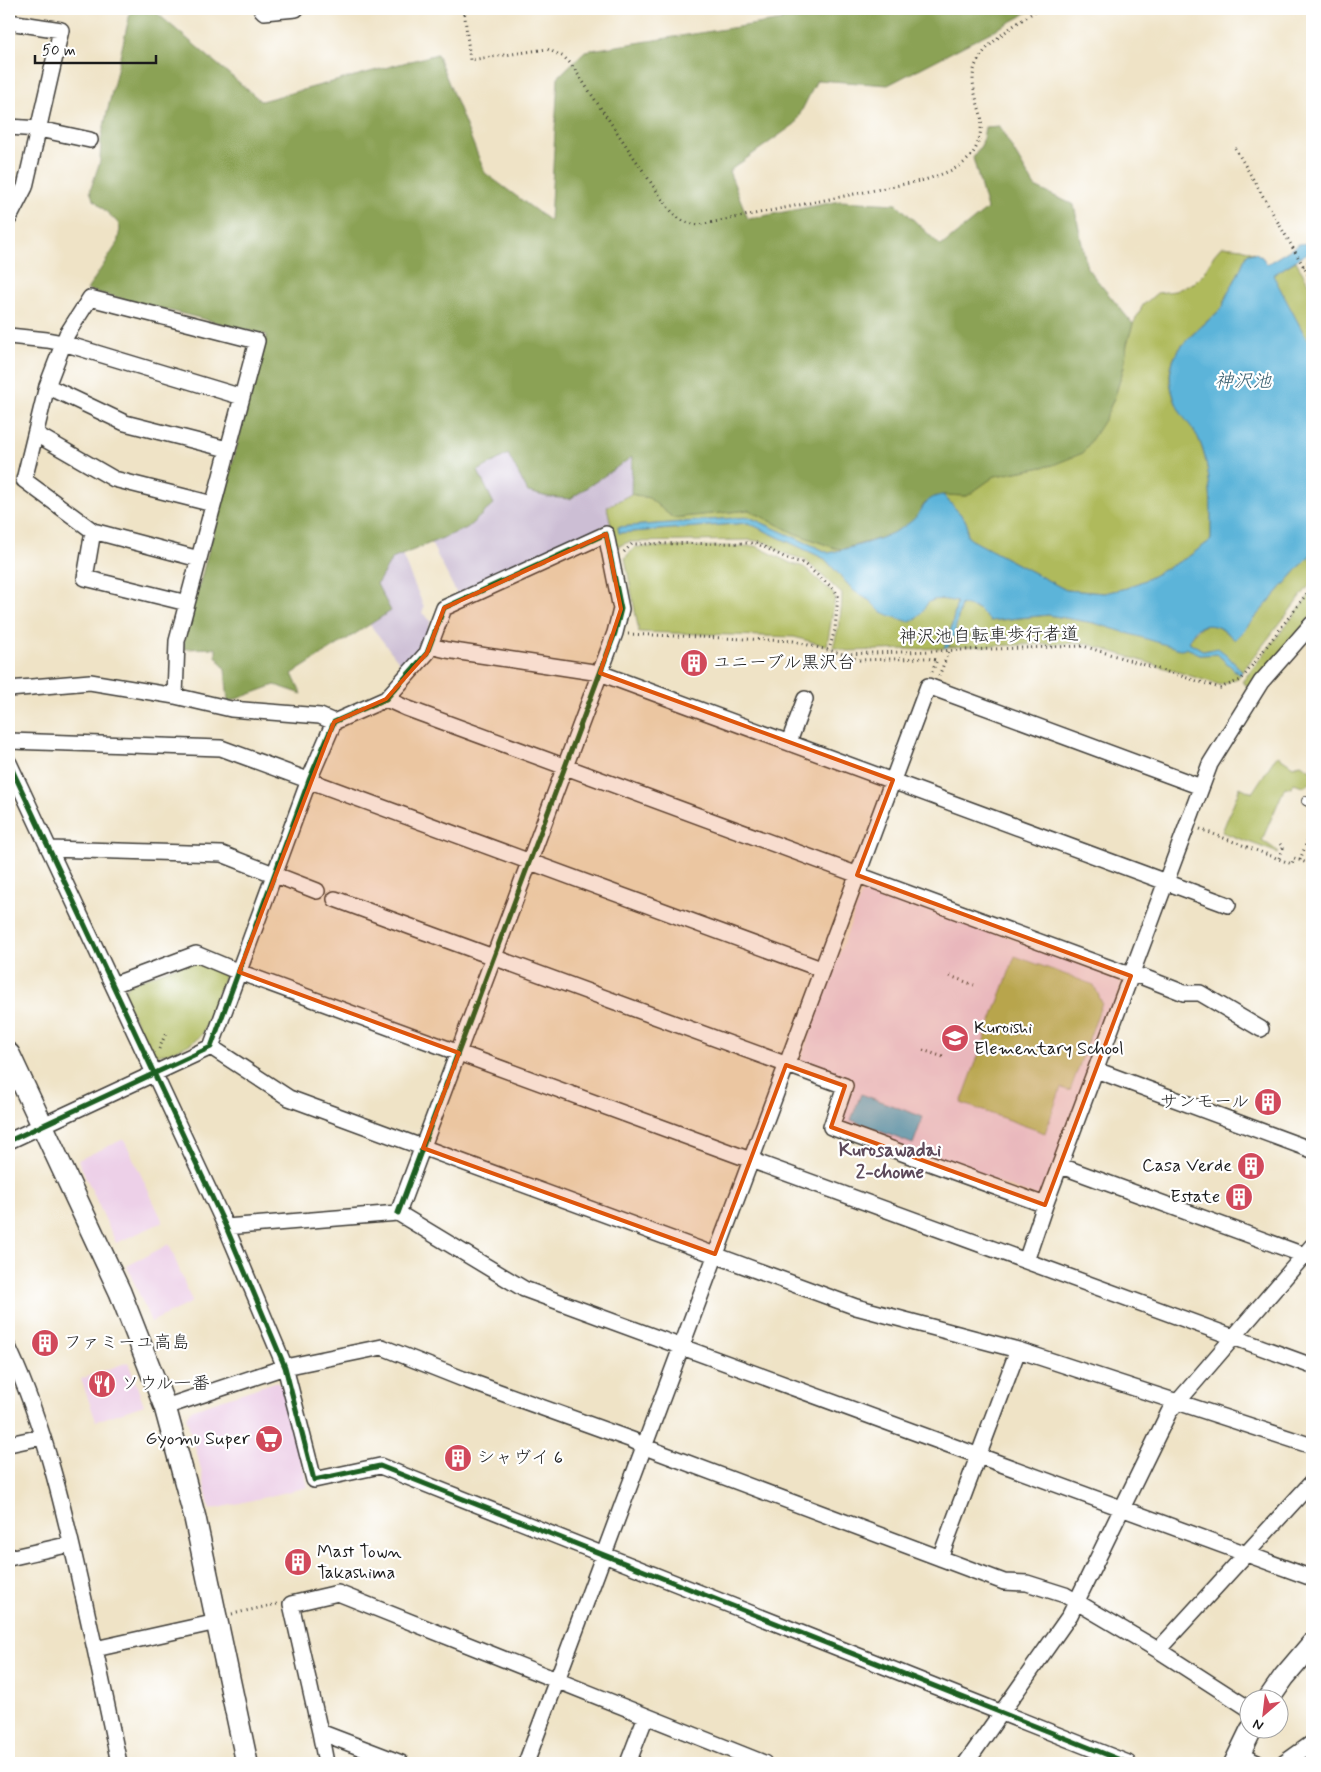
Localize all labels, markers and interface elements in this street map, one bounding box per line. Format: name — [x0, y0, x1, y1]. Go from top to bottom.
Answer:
scale bar — [35, 32, 156, 64]
text: 50 m — [42, 41, 76, 61]
water label: 神沢池 — [1214, 369, 1272, 394]
street label: 神沢池自転車歩行者道 — [899, 622, 1079, 650]
building icon: ユニーブル黒沢台 — [679, 648, 709, 678]
place label: ユニーブル黒沢台 — [713, 651, 855, 675]
place label: Kuroishi Elementary School — [974, 1016, 1124, 1061]
school or university icon: Kuroishi Elementary School — [940, 1023, 970, 1053]
building icon: サンモール — [1253, 1087, 1283, 1117]
place label: サンモール — [1160, 1090, 1249, 1114]
district label: Kurosawadai 2-chome — [839, 1138, 941, 1185]
building icon: Casa Verde — [1236, 1151, 1266, 1181]
place label: Casa Verde — [1142, 1154, 1232, 1178]
building icon: Estate — [1224, 1182, 1254, 1212]
place label: Estate — [1170, 1185, 1220, 1209]
building icon: ファミーユ高島 — [30, 1328, 60, 1358]
place label: ファミーユ高島 — [64, 1331, 190, 1355]
restaurant icon: ソウル一番 — [87, 1369, 117, 1399]
place label: ソウル一番 — [121, 1372, 210, 1396]
supermarket icon: Gyomu Super — [254, 1424, 284, 1454]
place label: Gyomu Super — [146, 1427, 251, 1451]
building icon: シャヴイ 6 — [443, 1443, 473, 1473]
place label: シャヴイ 6 — [477, 1446, 563, 1470]
place label: Mast Town Takashima — [317, 1540, 402, 1585]
building icon: Mast Town Takashima — [283, 1547, 313, 1577]
north arrow — [1238, 1690, 1288, 1740]
text: N — [1250, 1714, 1267, 1735]

